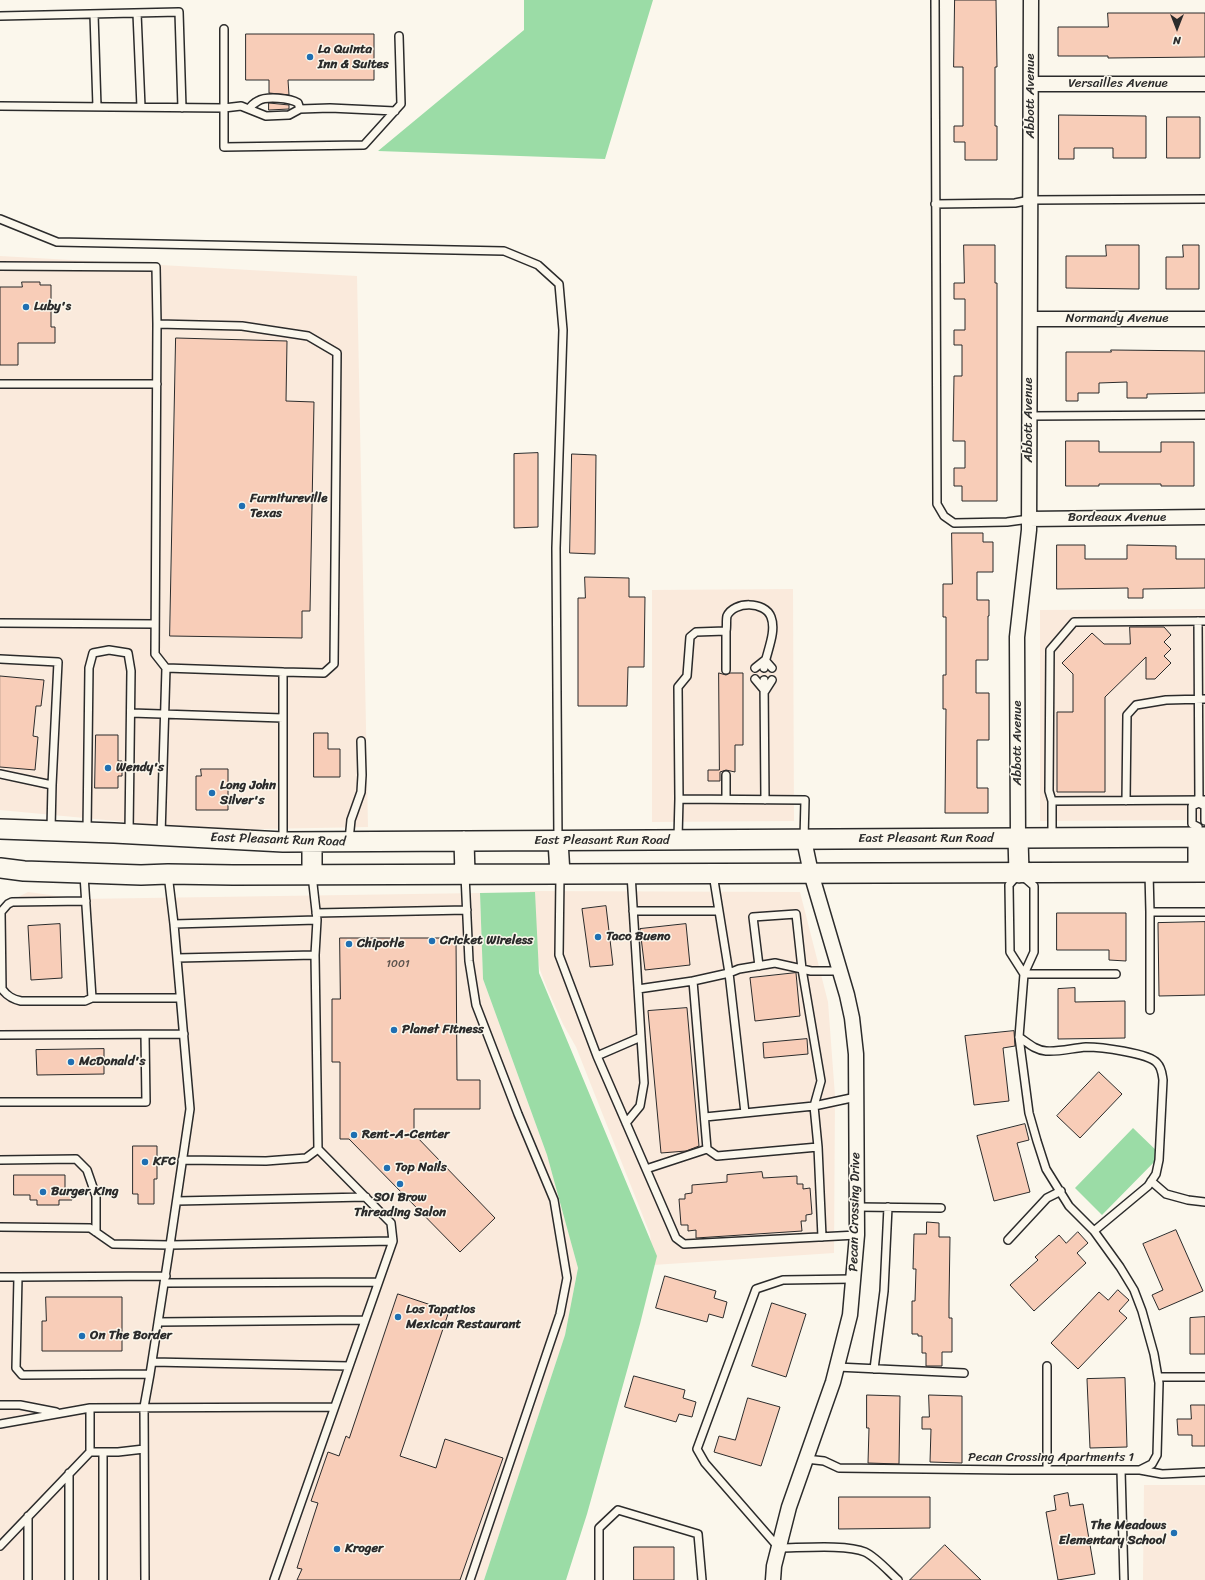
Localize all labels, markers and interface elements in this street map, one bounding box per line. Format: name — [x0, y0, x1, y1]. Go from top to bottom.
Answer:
north arrow — [1157, 8, 1197, 48]
text: N — [1173, 31, 1181, 50]
place label: La Quinta Inn & Suites — [318, 42, 389, 73]
marker: La Quinta Inn & Suites — [305, 52, 315, 62]
street label: Abbott Avenue — [1023, 54, 1039, 138]
street label: Versailles Avenue — [1068, 76, 1168, 92]
place label: Luby's — [34, 299, 71, 315]
marker: Luby's — [21, 302, 31, 312]
street label: Normandy Avenue — [1066, 311, 1168, 327]
street label: Abbott Avenue — [1021, 378, 1037, 462]
place label: Furnitureville Texas — [250, 491, 328, 522]
marker: Furnitureville Texas — [237, 501, 247, 511]
street label: Bordeaux Avenue — [1068, 510, 1166, 526]
street label: Abbott Avenue — [1010, 701, 1026, 785]
place label: Wendy's — [116, 760, 164, 776]
marker: Wendy's — [103, 763, 113, 773]
place label: Long John Silver's — [220, 778, 276, 809]
marker: Long John Silver's — [207, 788, 217, 798]
street label: East Pleasant Run Road — [210, 830, 346, 850]
street label: East Pleasant Run Road — [858, 831, 994, 847]
street label: East Pleasant Run Road — [534, 833, 670, 849]
place label: Taco Bueno — [606, 929, 670, 945]
marker: Taco Bueno — [593, 932, 603, 942]
place label: Cricket Wireless — [440, 933, 533, 949]
place label: Chipotle — [357, 936, 404, 952]
marker: Cricket Wireless — [427, 936, 437, 946]
marker: Chipotle — [344, 939, 354, 949]
house number: 1001 — [386, 957, 410, 971]
place label: Planet Fitness — [402, 1022, 484, 1038]
marker: Planet Fitness — [389, 1025, 399, 1035]
place label: McDonald's — [79, 1054, 145, 1070]
marker: McDonald's — [66, 1057, 76, 1067]
place label: Rent-A-Center — [362, 1127, 449, 1143]
marker: Rent-A-Center — [349, 1130, 359, 1140]
street label: Pecan Crossing Drive — [846, 1152, 864, 1272]
place label: KFC — [153, 1154, 176, 1170]
marker: KFC — [140, 1157, 150, 1167]
place label: Top Nails — [395, 1160, 447, 1176]
marker: Top Nails — [382, 1163, 392, 1173]
marker: SOI Brow Threading Salon — [395, 1179, 405, 1189]
place label: Burger King — [51, 1184, 119, 1200]
marker: Burger King — [38, 1187, 48, 1197]
place label: SOI Brow Threading Salon — [354, 1190, 446, 1221]
place label: Los Tapatios Mexican Restaurant — [406, 1302, 521, 1333]
marker: Los Tapatios Mexican Restaurant — [393, 1312, 403, 1322]
place label: On The Border — [90, 1328, 172, 1344]
marker: On The Border — [77, 1331, 87, 1341]
street label: Pecan Crossing Apartments 1 — [968, 1450, 1134, 1466]
place label: The Meadows Elementary School — [1059, 1518, 1166, 1549]
marker: The Meadows Elementary School — [1169, 1528, 1179, 1538]
place label: Kroger — [345, 1541, 383, 1557]
marker: Kroger — [332, 1544, 342, 1554]

